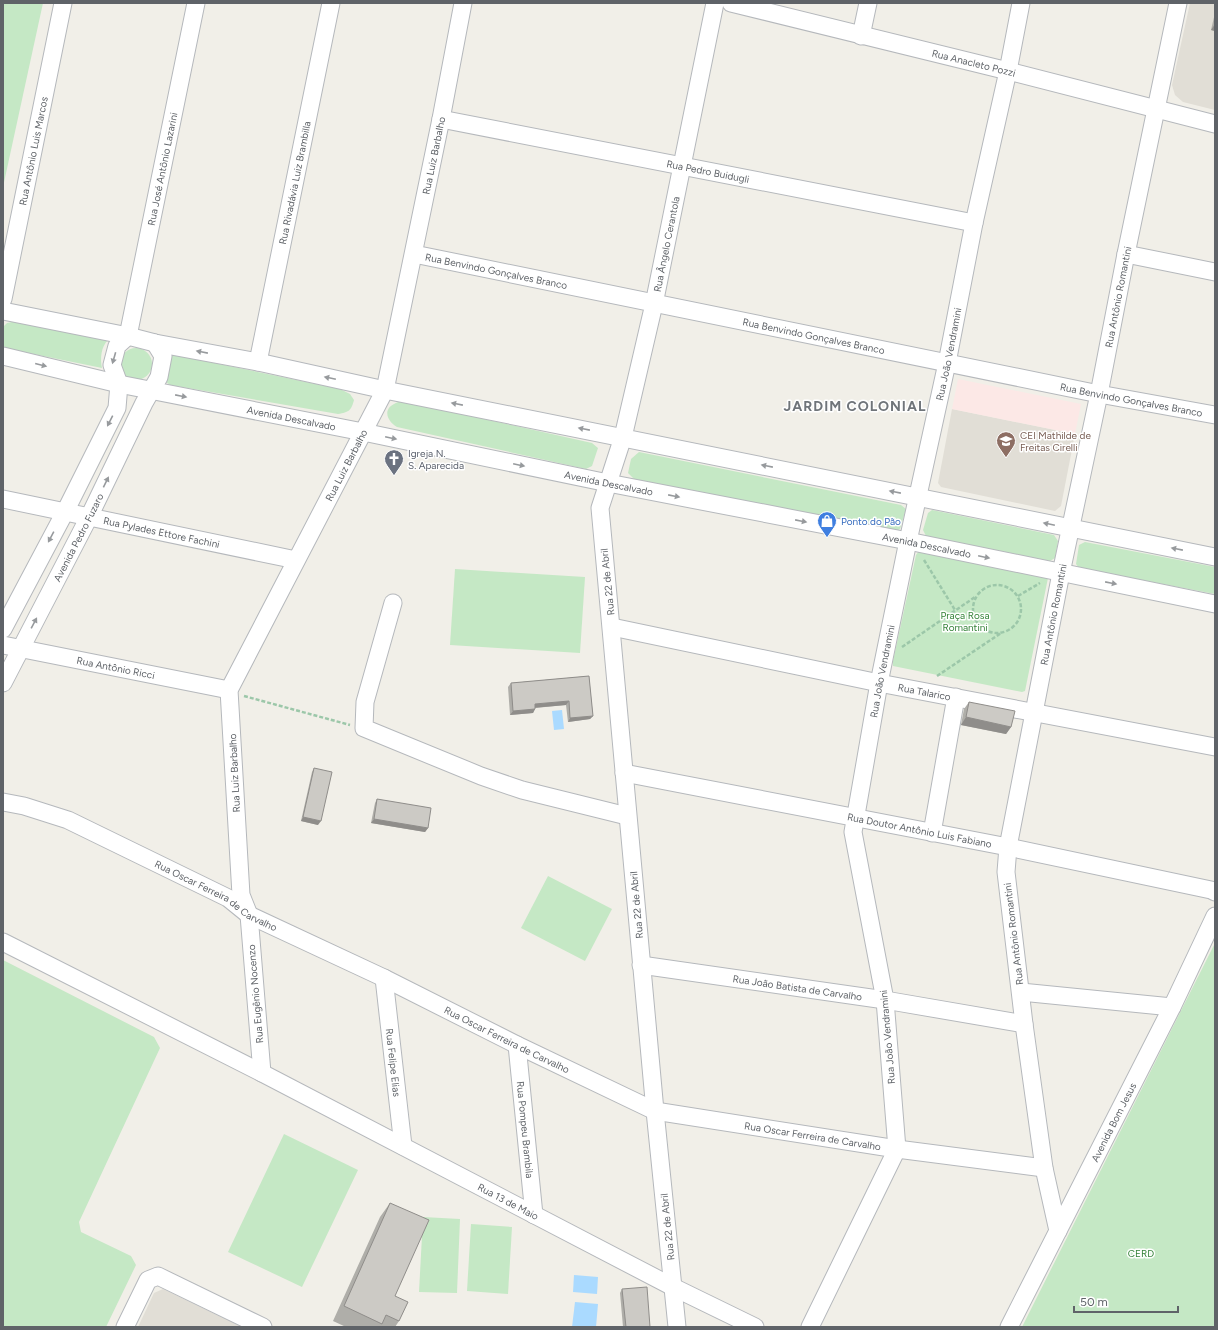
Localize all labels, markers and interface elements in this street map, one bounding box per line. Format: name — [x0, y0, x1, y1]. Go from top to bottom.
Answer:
street label: Rua Anacleto Pozzi — [930, 47, 1017, 80]
street label: Rua Antônio Luis Marcos — [16, 95, 51, 207]
street label: Rua José Antônio Lazarini — [145, 111, 180, 227]
street label: Rua Luiz Barbalho — [420, 115, 448, 196]
street label: Rua Rivadávia Luiz Brambilla — [276, 120, 314, 246]
street label: Rua Pedro Buidugli — [665, 157, 750, 186]
street label: Rua Ângelo Cerantola — [651, 195, 683, 293]
street label: Rua Antônio Romantini — [1102, 245, 1134, 349]
street label: Rua Benvindo Gonçalves Branco — [424, 250, 569, 292]
street label: Rua João Vendramini — [933, 307, 965, 402]
street label: Rua Benvindo Gonçalves Branco — [741, 315, 886, 357]
one-way arrow — [196, 348, 208, 354]
one-way arrow — [110, 352, 116, 364]
one-way arrow — [35, 362, 47, 368]
one-way arrow — [323, 374, 336, 380]
street label: Rua Benvindo Gonçalves Branco — [1059, 380, 1204, 420]
one-way arrow — [175, 394, 188, 400]
district label: JARDIM COLONIAL — [784, 398, 926, 415]
one-way arrow — [451, 401, 463, 407]
street label: Avenida Descalvado — [246, 403, 337, 434]
one-way arrow — [107, 416, 113, 427]
one-way arrow — [578, 426, 591, 432]
street label: Rua Luiz Barbalho — [322, 427, 371, 503]
place label: CEI Mathilde de Freitas Cirelli — [1020, 429, 1091, 454]
school or university icon: CEI Mathilde de Freitas Cirelli — [995, 430, 1017, 458]
one-way arrow — [385, 435, 397, 441]
place label: Igreja N. S. Aparecida — [408, 447, 464, 472]
church icon: Igreja N. S. Aparecida — [383, 448, 405, 476]
one-way arrow — [512, 462, 525, 468]
one-way arrow — [761, 463, 773, 469]
street label: Avenida Descalvado — [563, 468, 654, 499]
one-way arrow — [103, 477, 109, 488]
one-way arrow — [888, 489, 901, 495]
street label: Avenida Pedro Fuzaro — [51, 491, 107, 584]
one-way arrow — [668, 493, 680, 499]
shop icon: Ponto do Pão — [816, 510, 838, 538]
street label: Rua Pylades Ettore Fachini — [102, 514, 221, 551]
place label: Ponto do Pão — [841, 515, 901, 528]
one-way arrow — [795, 518, 807, 524]
one-way arrow — [1043, 521, 1055, 527]
street label: Avenida Descalvado — [881, 530, 972, 561]
one-way arrow — [48, 531, 55, 543]
one-way arrow — [1171, 546, 1183, 552]
street label: Rua 22 de Abril — [598, 548, 617, 616]
one-way arrow — [978, 554, 990, 560]
street label: Rua Antônio Romantini — [1037, 563, 1070, 666]
one-way arrow — [1105, 580, 1117, 586]
park label: Praça Rosa Romantini — [940, 609, 990, 634]
one-way arrow — [30, 617, 37, 629]
street label: Rua João Vendramini — [867, 624, 898, 719]
street label: Rua Antônio Ricci — [75, 654, 156, 682]
street label: Rua Talarico — [897, 681, 952, 704]
street label: Rua Luiz Barbalho — [226, 733, 243, 813]
street label: Rua Doutor Antônio Luis Fabiano — [846, 810, 993, 851]
street label: Rua Oscar Ferreira de Carvalho — [152, 857, 279, 934]
street label: Rua 22 de Abril — [627, 871, 646, 939]
street label: Rua Antônio Romantini — [1001, 882, 1026, 986]
street label: Rua Eugênio Nocenzo — [245, 944, 266, 1044]
street label: Rua João Batista de Carvalho — [732, 972, 863, 1004]
street label: Rua João Vendramini — [877, 989, 898, 1085]
street label: Rua Oscar Ferreira de Carvalho — [442, 1003, 572, 1076]
street label: Rua Felipe Elias — [383, 1028, 403, 1098]
street label: Rua Pompeu Brambila — [514, 1080, 536, 1179]
street label: Avenida Bom Jesus — [1088, 1080, 1140, 1164]
street label: Rua Oscar Ferreira de Carvalho — [743, 1119, 882, 1153]
street label: Rua 13 de Maio — [475, 1180, 541, 1223]
street label: Rua 22 de Abril — [658, 1193, 677, 1261]
park label: CERD — [1128, 1247, 1154, 1260]
scale bar — [1074, 1288, 1178, 1314]
text: 50 m — [1080, 1295, 1108, 1309]

